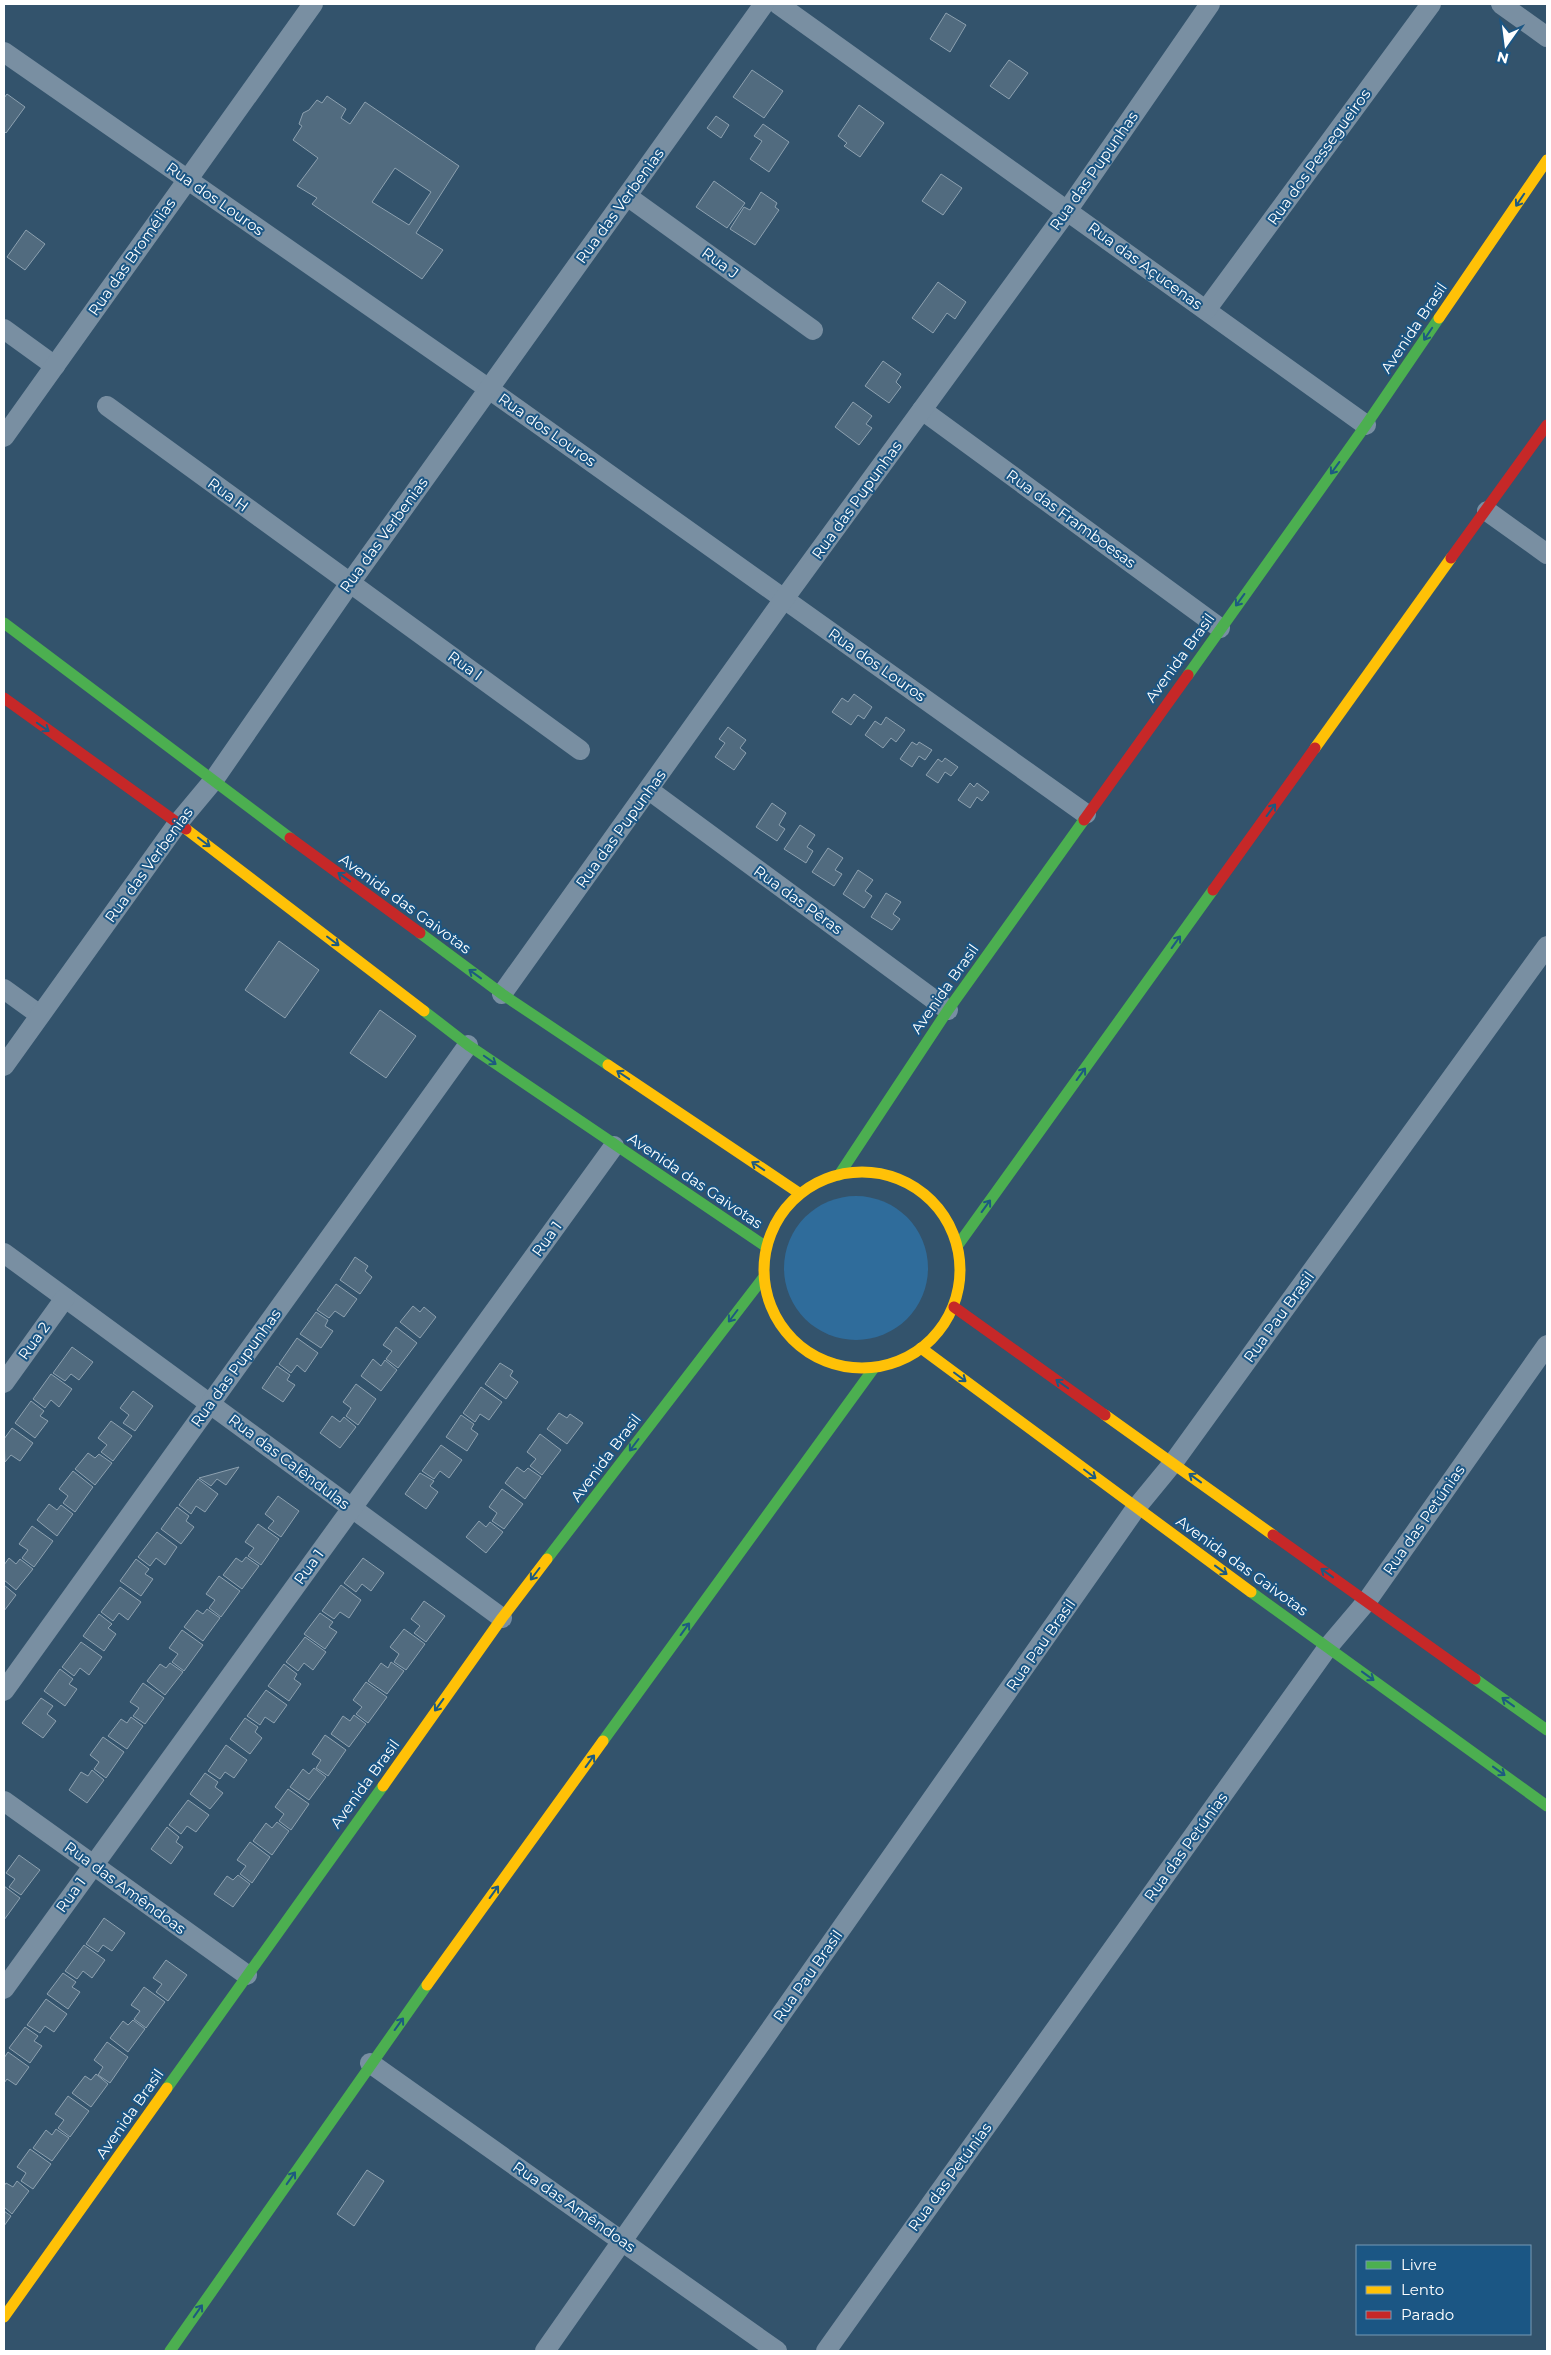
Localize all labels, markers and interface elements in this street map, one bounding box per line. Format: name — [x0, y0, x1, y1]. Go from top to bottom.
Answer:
north arrow — [1481, 20, 1531, 70]
text: N — [1495, 48, 1511, 68]
street label: Rua dos Pessegueiros — [1263, 85, 1374, 229]
street label: Rua das Pupunhas — [1045, 107, 1142, 234]
street label: Rua das Verbenias — [571, 144, 668, 267]
street label: Rua dos Louros — [163, 158, 268, 239]
one-way arrow — [1515, 193, 1525, 207]
street label: Rua das Bromélias — [84, 194, 179, 319]
street label: Rua das Açucenas — [1084, 218, 1206, 314]
street label: Rua J — [698, 243, 743, 282]
street label: Avenida Brasil — [1376, 279, 1451, 377]
one-way arrow — [1423, 327, 1433, 341]
street label: Rua dos Louros — [495, 389, 600, 470]
street label: Rua das Pupunhas — [807, 437, 906, 563]
one-way arrow — [1330, 461, 1340, 475]
street label: Rua das Framboesas — [1003, 465, 1140, 572]
street label: Rua H — [204, 473, 252, 516]
street label: Rua das Verbenias — [335, 473, 432, 596]
one-way arrow — [1235, 593, 1245, 607]
street label: Avenida Brasil — [1141, 609, 1218, 706]
street label: Rua dos Louros — [825, 624, 930, 705]
street label: Rua I — [444, 647, 486, 685]
one-way arrow — [36, 721, 50, 732]
street label: Rua das Pupunhas — [571, 766, 670, 892]
street label: Rua das Verbenias — [100, 803, 197, 926]
one-way arrow — [1266, 803, 1276, 817]
one-way arrow — [197, 837, 211, 847]
street label: Avenida das Gaivotas — [336, 849, 475, 958]
street label: Rua das Pêras — [750, 861, 846, 938]
one-way arrow — [338, 872, 351, 883]
one-way arrow — [326, 935, 339, 946]
one-way arrow — [1171, 935, 1181, 949]
street label: Avenida Brasil — [907, 940, 983, 1037]
one-way arrow — [469, 968, 482, 979]
one-way arrow — [483, 1055, 497, 1065]
one-way arrow — [1076, 1067, 1086, 1081]
one-way arrow — [617, 1070, 631, 1080]
street label: Avenida das Gaivotas — [624, 1128, 766, 1233]
one-way arrow — [752, 1161, 766, 1171]
one-way arrow — [981, 1199, 992, 1213]
street label: Rua 1 — [527, 1217, 566, 1260]
street label: Rua Pau Brasil — [1239, 1267, 1318, 1366]
street label: Rua das Pupunhas — [186, 1305, 285, 1431]
one-way arrow — [728, 1310, 739, 1323]
street label: Rua 2 — [13, 1318, 54, 1363]
one-way arrow — [953, 1372, 967, 1382]
one-way arrow — [1055, 1379, 1069, 1389]
street label: Rua das Calêndulas — [225, 1410, 354, 1513]
street label: Avenida Brasil — [566, 1410, 645, 1506]
one-way arrow — [629, 1438, 640, 1451]
street label: Rua das Petúnias — [1378, 1461, 1469, 1578]
one-way arrow — [1083, 1469, 1097, 1479]
one-way arrow — [1188, 1473, 1202, 1483]
street label: Avenida das Gaivotas — [1173, 1511, 1312, 1620]
street label: Rua 1 — [289, 1545, 328, 1588]
one-way arrow — [1214, 1565, 1228, 1575]
one-way arrow — [530, 1567, 541, 1580]
one-way arrow — [1320, 1568, 1334, 1578]
street label: Rua Pau Brasil — [1002, 1595, 1079, 1694]
one-way arrow — [680, 1622, 690, 1636]
one-way arrow — [1361, 1671, 1375, 1681]
one-way arrow — [1501, 1697, 1515, 1707]
one-way arrow — [434, 1698, 445, 1712]
street label: Avenida Brasil — [326, 1735, 403, 1832]
one-way arrow — [584, 1754, 595, 1768]
one-way arrow — [1492, 1766, 1506, 1777]
street label: Rua das Petúnias — [1140, 1788, 1232, 1905]
street label: Rua das Amêndoas — [61, 1837, 190, 1938]
street label: Rua 1 — [51, 1873, 90, 1916]
one-way arrow — [489, 1885, 499, 1899]
street label: Rua Pau Brasil — [769, 1926, 846, 2025]
one-way arrow — [394, 2017, 404, 2031]
street label: Avenida Brasil — [92, 2065, 168, 2162]
street label: Rua das Petúnias — [904, 2118, 996, 2235]
street label: Rua das Amêndoas — [509, 2157, 639, 2256]
one-way arrow — [286, 2171, 296, 2185]
legend — [1356, 2245, 1531, 2335]
text: Livre — [1401, 2255, 1437, 2274]
text: Lento — [1401, 2280, 1444, 2299]
one-way arrow — [193, 2304, 203, 2318]
text: Parado — [1401, 2305, 1454, 2324]

